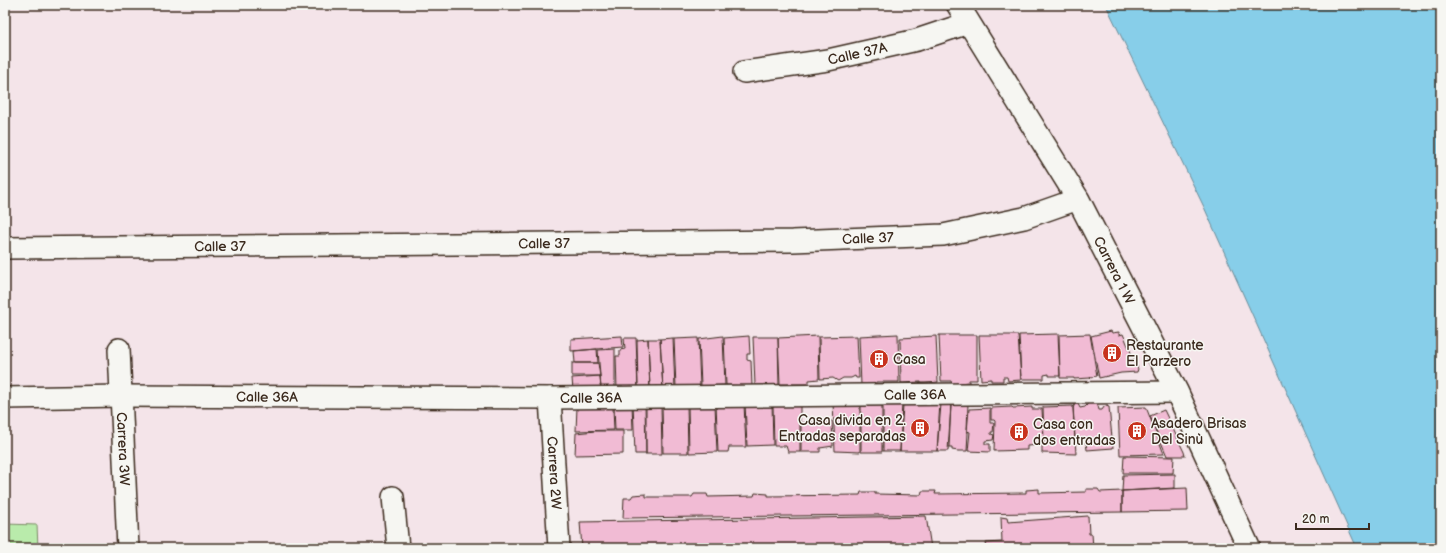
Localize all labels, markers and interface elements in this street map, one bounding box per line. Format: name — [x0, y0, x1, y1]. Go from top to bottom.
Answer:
street label: Calle 37A — [826, 38, 889, 68]
street label: Calle 37 — [842, 228, 894, 248]
street label: Carrera 1 W — [1090, 233, 1139, 307]
street label: Calle 37 — [518, 234, 570, 252]
street label: Calle 37 — [194, 237, 246, 255]
place label: Restaurante El Parzero — [1126, 337, 1204, 370]
building icon: Restaurante El Parzero — [1101, 342, 1123, 364]
building icon: Casa — [868, 348, 890, 370]
place label: Casa — [893, 351, 926, 368]
street label: Calle 36A — [884, 386, 946, 403]
street label: Calle 36A — [236, 388, 298, 405]
street label: Calle 36A — [560, 389, 622, 406]
street label: Carrera 3W — [113, 412, 134, 486]
place label: Casa divida en 2. Entradas separadas — [778, 412, 906, 445]
place label: Asadero Brisas Del Sinù — [1151, 415, 1246, 448]
place label: Casa con dos entradas — [1033, 416, 1116, 449]
building icon: Casa divida en 2. Entradas separadas — [909, 417, 931, 439]
building icon: Asadero Brisas Del Sinù — [1126, 420, 1148, 442]
building icon: Casa con dos entradas — [1008, 421, 1030, 443]
street label: Carrera 2W — [544, 436, 565, 510]
scale bar — [1296, 505, 1369, 531]
text: 20 m — [1302, 512, 1329, 527]

